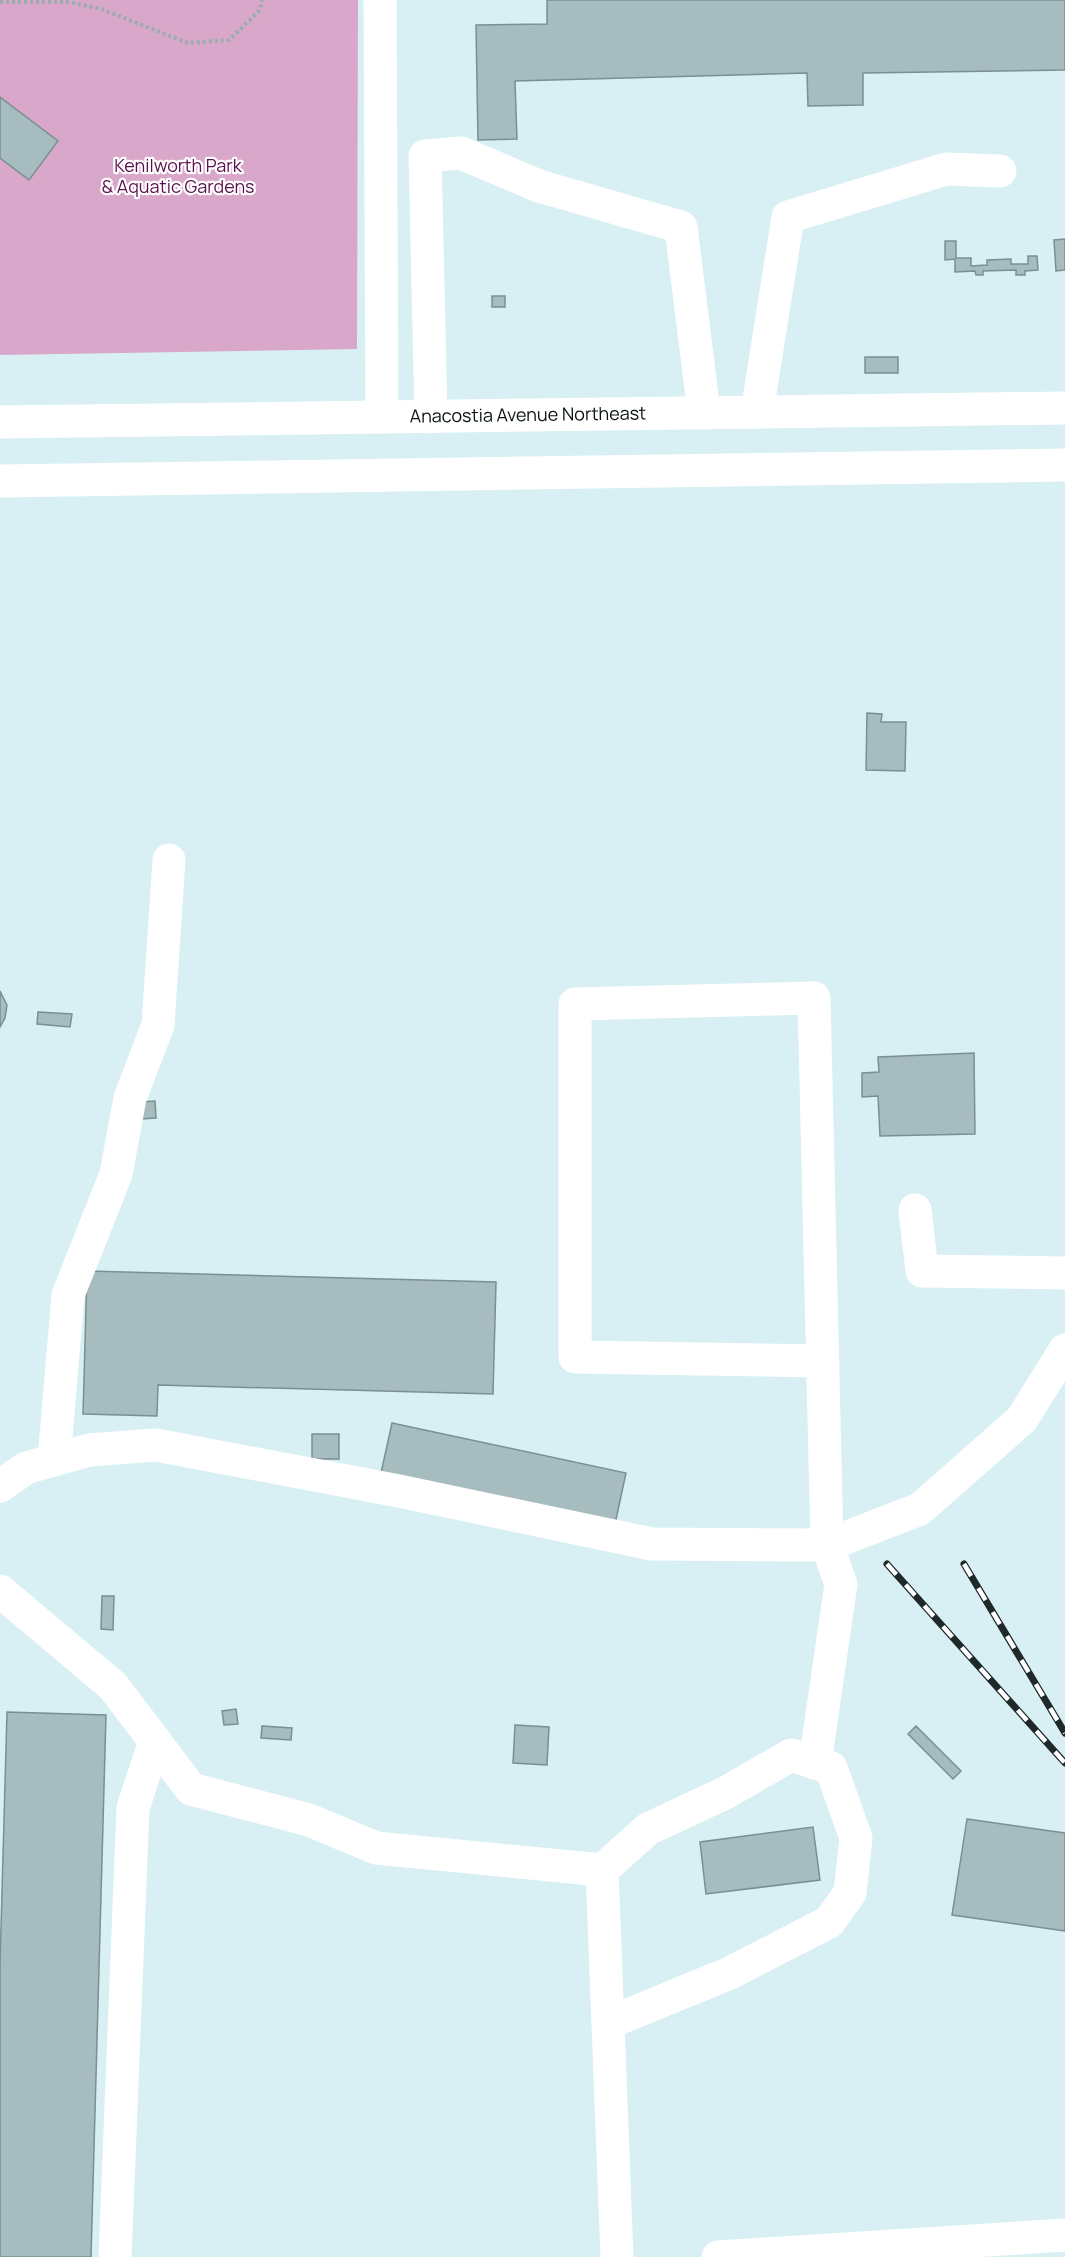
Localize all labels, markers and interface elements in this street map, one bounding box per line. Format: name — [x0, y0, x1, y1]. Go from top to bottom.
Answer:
park label: Kenilworth Park & Aquatic Gardens — [101, 153, 255, 198]
street label: Anacostia Avenue Northeast — [410, 401, 646, 428]

